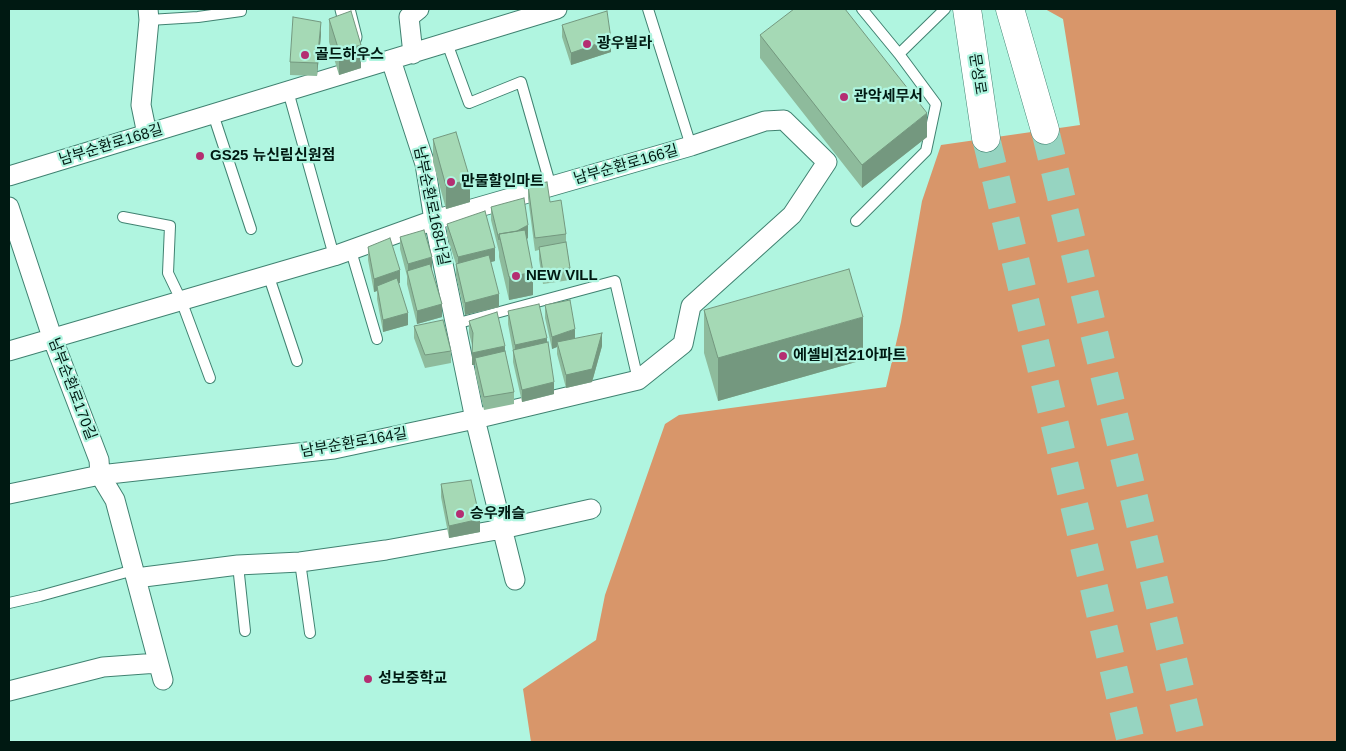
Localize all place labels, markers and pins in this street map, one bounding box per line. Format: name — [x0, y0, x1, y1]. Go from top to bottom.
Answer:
place label: 광우빌라 — [597, 35, 652, 53]
marker: 광우빌라 — [581, 38, 593, 50]
place label: 골드하우스 — [315, 46, 384, 64]
marker: 골드하우스 — [299, 49, 311, 61]
place label: 관악세무서 — [854, 88, 923, 106]
marker: 관악세무서 — [838, 91, 850, 103]
place label: GS25 뉴신림신원점 — [210, 147, 335, 165]
marker: GS25 뉴신림신원점 — [194, 150, 206, 162]
place label: 만물할인마트 — [461, 173, 544, 191]
marker: 만물할인마트 — [445, 176, 457, 188]
place label: NEW VILL — [526, 267, 598, 285]
marker: NEW VILL — [510, 270, 522, 282]
place label: 에셀비전21아파트 — [793, 347, 906, 365]
marker: 에셀비전21아파트 — [777, 350, 789, 362]
place label: 승우캐슬 — [470, 505, 525, 523]
marker: 승우캐슬 — [454, 508, 466, 520]
place label: 성보중학교 — [378, 670, 447, 688]
marker: 성보중학교 — [362, 673, 374, 685]

